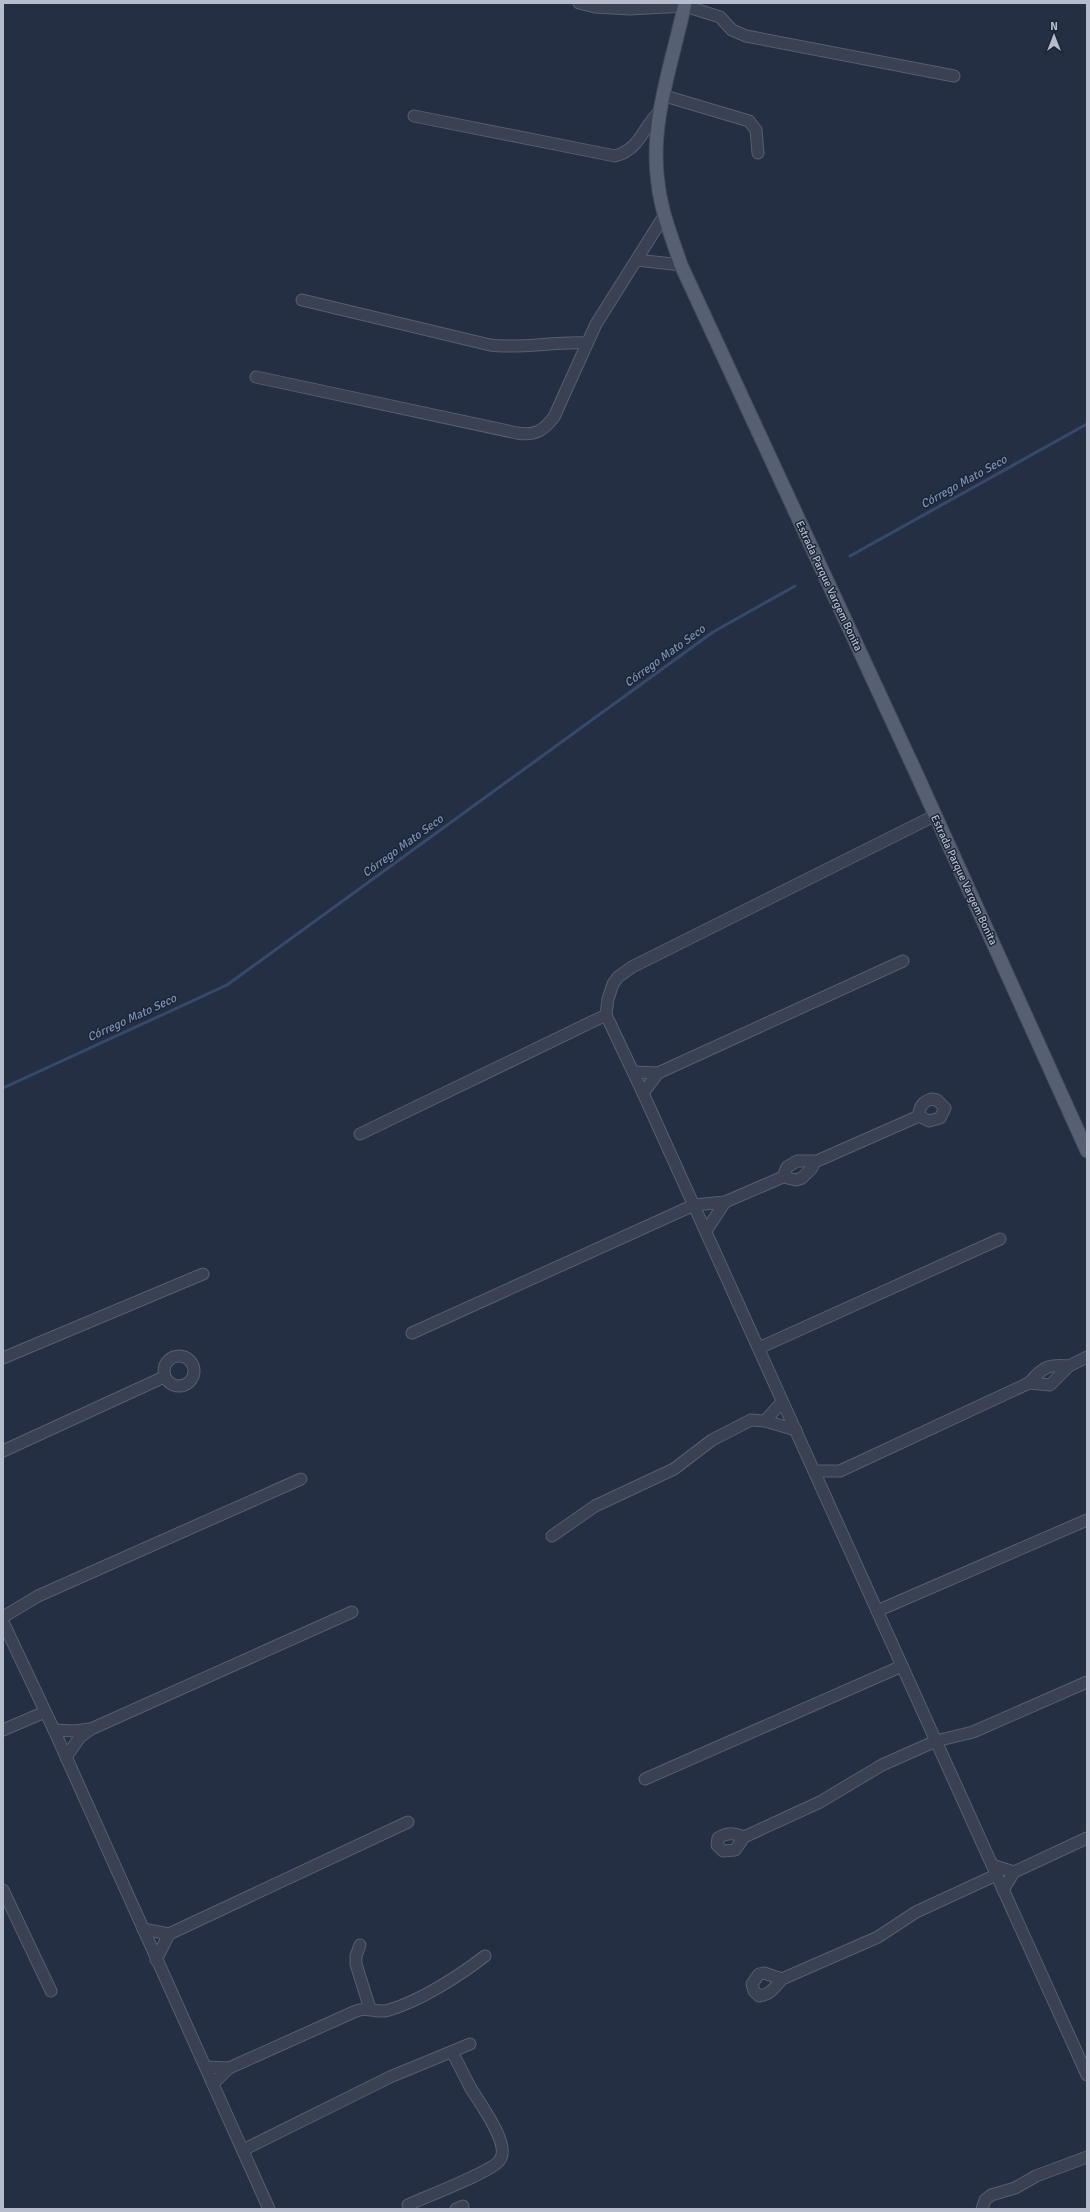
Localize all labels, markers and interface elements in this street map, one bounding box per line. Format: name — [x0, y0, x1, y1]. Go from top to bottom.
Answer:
north arrow — [1034, 16, 1074, 56]
text: N — [1050, 20, 1058, 33]
water label: Córrego Mato Seco — [918, 452, 1010, 512]
street label: Estrada Parque Vargem Bonita — [793, 519, 865, 654]
water label: Córrego Mato Seco — [622, 621, 709, 690]
water label: Córrego Mato Seco — [360, 811, 447, 880]
street label: Estrada Parque Vargem Bonita — [928, 813, 1000, 948]
water label: Córrego Mato Seco — [85, 991, 180, 1045]

